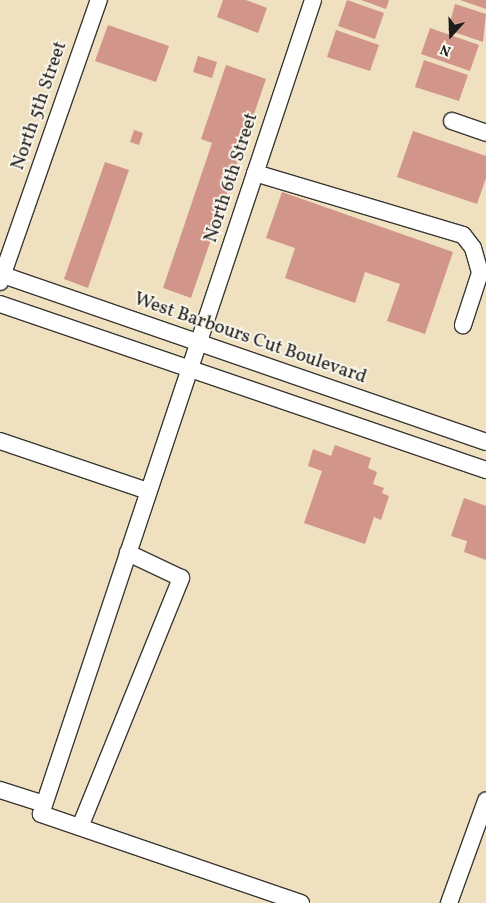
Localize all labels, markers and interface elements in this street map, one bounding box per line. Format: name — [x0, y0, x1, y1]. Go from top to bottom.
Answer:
north arrow — [426, 10, 476, 60]
street label: North 5th Street — [7, 39, 73, 173]
text: N — [438, 39, 454, 60]
street label: North 6th Street — [200, 110, 264, 246]
street label: West Barbours Cut Boulevard — [131, 288, 369, 390]

